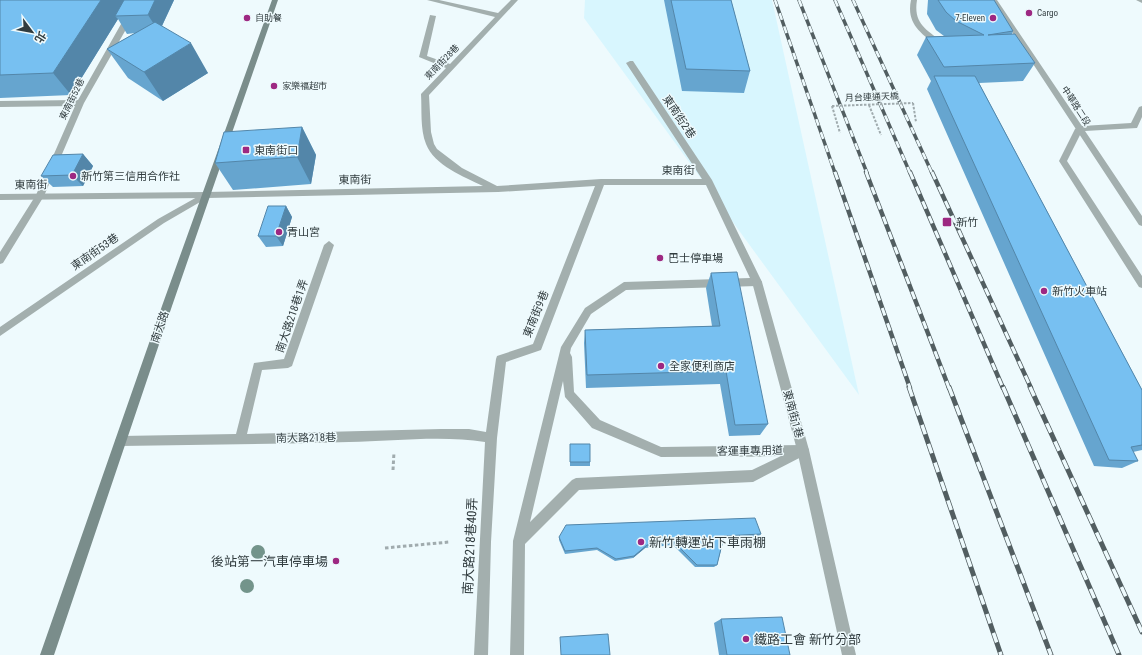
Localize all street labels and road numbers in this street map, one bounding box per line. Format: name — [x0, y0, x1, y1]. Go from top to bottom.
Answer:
street label: 東南街28巷 — [423, 42, 461, 82]
street label: 東南街52巷 — [58, 77, 86, 121]
street label: 中華路二段 — [1060, 84, 1092, 128]
street label: 月台連通天橋 — [845, 91, 899, 103]
street label: 東南街2巷 — [660, 93, 698, 141]
street label: 東南街 — [662, 164, 695, 177]
street label: 東南街 — [338, 173, 372, 187]
street label: 東南街 — [14, 178, 48, 192]
street label: 東南街53巷 — [69, 231, 121, 273]
street label: 南大路218巷1弄 — [273, 278, 311, 354]
street label: 東南街9巷 — [521, 289, 551, 339]
street label: 南大路 — [148, 309, 172, 345]
street label: 東南街1巷 — [780, 388, 806, 440]
street label: 南大路218巷 — [276, 431, 336, 445]
street label: 客運車專用道 — [717, 444, 783, 458]
street label: 南大路218巷40弄 — [460, 497, 480, 595]

